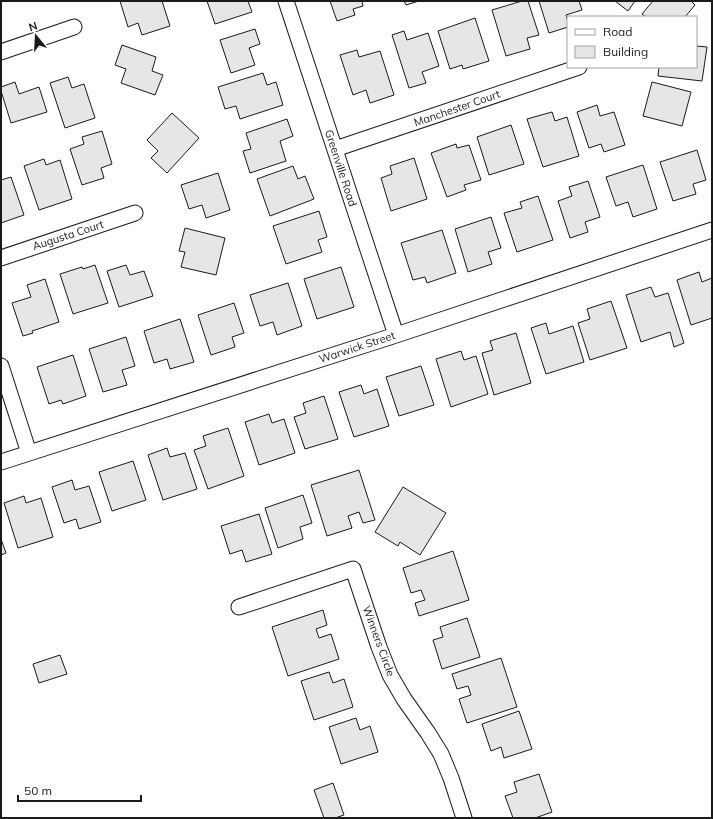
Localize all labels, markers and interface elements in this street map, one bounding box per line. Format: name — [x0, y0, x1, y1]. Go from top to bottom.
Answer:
north arrow — [16, 16, 56, 56]
legend — [567, 16, 697, 68]
text: N — [27, 19, 39, 34]
text: Road — [603, 24, 632, 39]
text: Building — [603, 44, 648, 59]
street label: Manchester Court — [412, 87, 502, 129]
street label: Greenville Road — [322, 128, 360, 208]
street label: Augusta Court — [31, 217, 106, 253]
street label: Warwick Street — [317, 328, 397, 366]
street label: Winners Circle — [360, 604, 398, 678]
scale bar — [18, 777, 141, 803]
text: 50 m — [24, 783, 52, 798]

